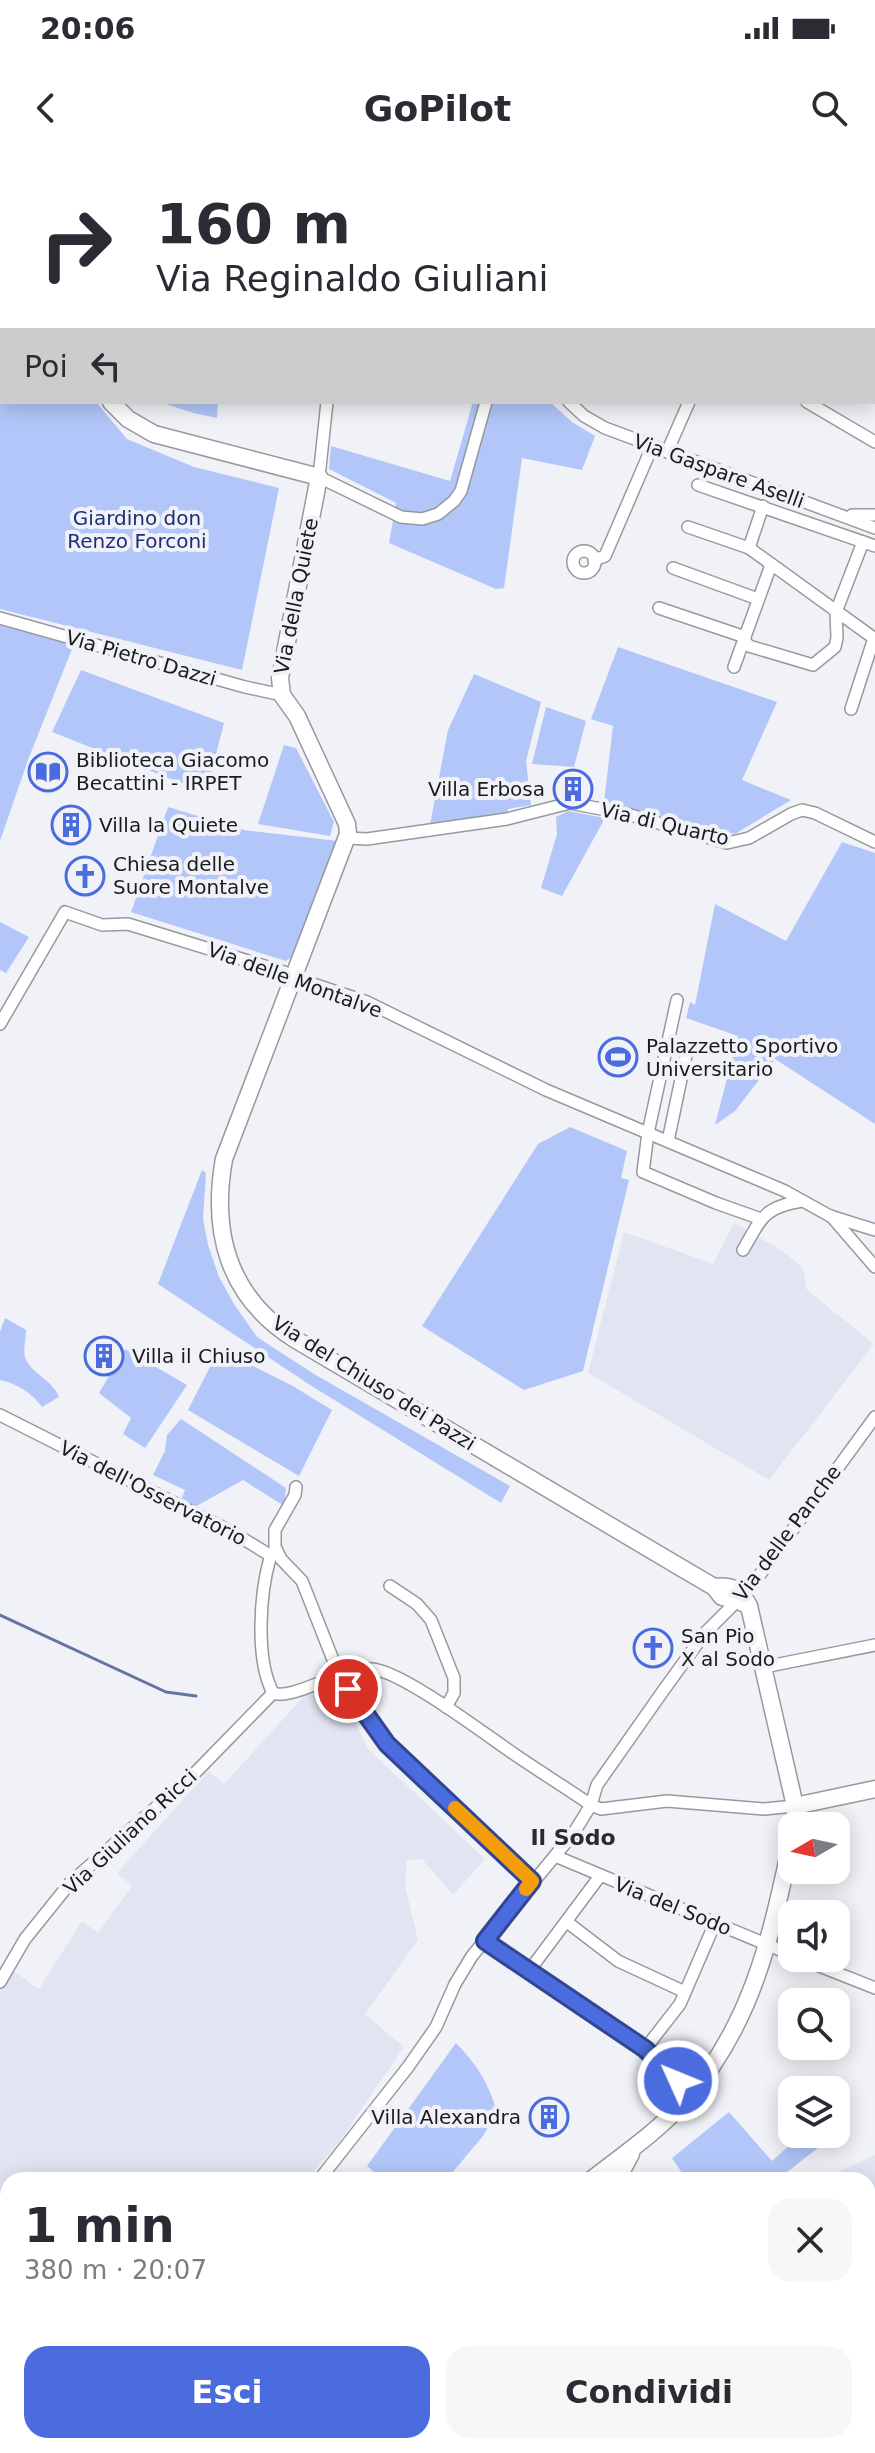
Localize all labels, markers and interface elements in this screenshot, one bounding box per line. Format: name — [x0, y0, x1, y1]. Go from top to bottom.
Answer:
text: 20:06 — [40, 11, 136, 46]
icon: back — [24, 86, 68, 130]
icon: search — [807, 86, 851, 130]
text: GoPilot — [364, 88, 511, 129]
text: 160 m — [156, 191, 351, 256]
icon: right — [24, 192, 128, 296]
text: Via Reginaldo Giuliani — [156, 258, 549, 299]
icon: left — [84, 344, 128, 388]
text: Poi — [24, 349, 68, 384]
street label: Via Gaspare Aselli — [630, 429, 808, 513]
park label: Giardino don Renzo Forconi — [67, 506, 207, 553]
street label: Via della Quiete — [269, 516, 323, 676]
street label: Via Pietro Dazzi — [63, 625, 219, 691]
place label: Biblioteca Giacomo Becattini - IRPET — [76, 748, 269, 795]
library icon: Biblioteca Giacomo Becattini - IRPET — [27, 751, 69, 793]
building icon: Villa Erbosa — [552, 768, 594, 810]
place label: Villa Erbosa — [428, 777, 545, 801]
street label: Via di Quarto — [598, 798, 732, 850]
building icon: Villa la Quiete — [50, 804, 92, 846]
place label: Villa la Quiete — [99, 813, 238, 837]
place label: Chiesa delle Suore Montalve — [113, 852, 269, 899]
church icon: Chiesa delle Suore Montalve — [64, 855, 106, 897]
street label: Via delle Montalve — [204, 937, 386, 1023]
place label: Palazzetto Sportivo Universitario — [646, 1034, 838, 1081]
sports icon: Palazzetto Sportivo Universitario — [597, 1036, 639, 1078]
street label: Via del Chiuso dei Pazzi — [268, 1311, 480, 1455]
building icon: Villa il Chiuso — [83, 1335, 125, 1377]
place label: Villa il Chiuso — [132, 1344, 266, 1368]
street label: Via dell'Osservatorio — [56, 1435, 250, 1551]
street label: Via delle Panche — [728, 1460, 846, 1606]
place label: San Pio X al Sodo — [681, 1624, 775, 1671]
church icon: San Pio X al Sodo — [632, 1627, 674, 1669]
pin — [314, 1655, 382, 1723]
icon: arrive — [326, 1667, 370, 1711]
street label: Via Giuliano Ricci — [59, 1764, 201, 1900]
north arrow — [778, 1812, 850, 1884]
map controls — [778, 1812, 850, 2148]
district label: Il Sodo — [530, 1825, 616, 1850]
street label: Via del Sodo — [611, 1872, 735, 1940]
button: sound — [778, 1900, 850, 1972]
button: search — [778, 1988, 850, 2060]
position arrow — [636, 2039, 720, 2123]
button: layers — [778, 2076, 850, 2148]
building icon: Villa Alexandra — [528, 2096, 570, 2138]
place label: Villa Alexandra — [371, 2105, 521, 2129]
text: 1 min — [24, 2197, 175, 2253]
button: close — [768, 2198, 852, 2282]
text: 380 m · 20:07 — [24, 2255, 207, 2285]
button: Esci — [24, 2346, 430, 2438]
button: Condividi — [446, 2346, 852, 2438]

